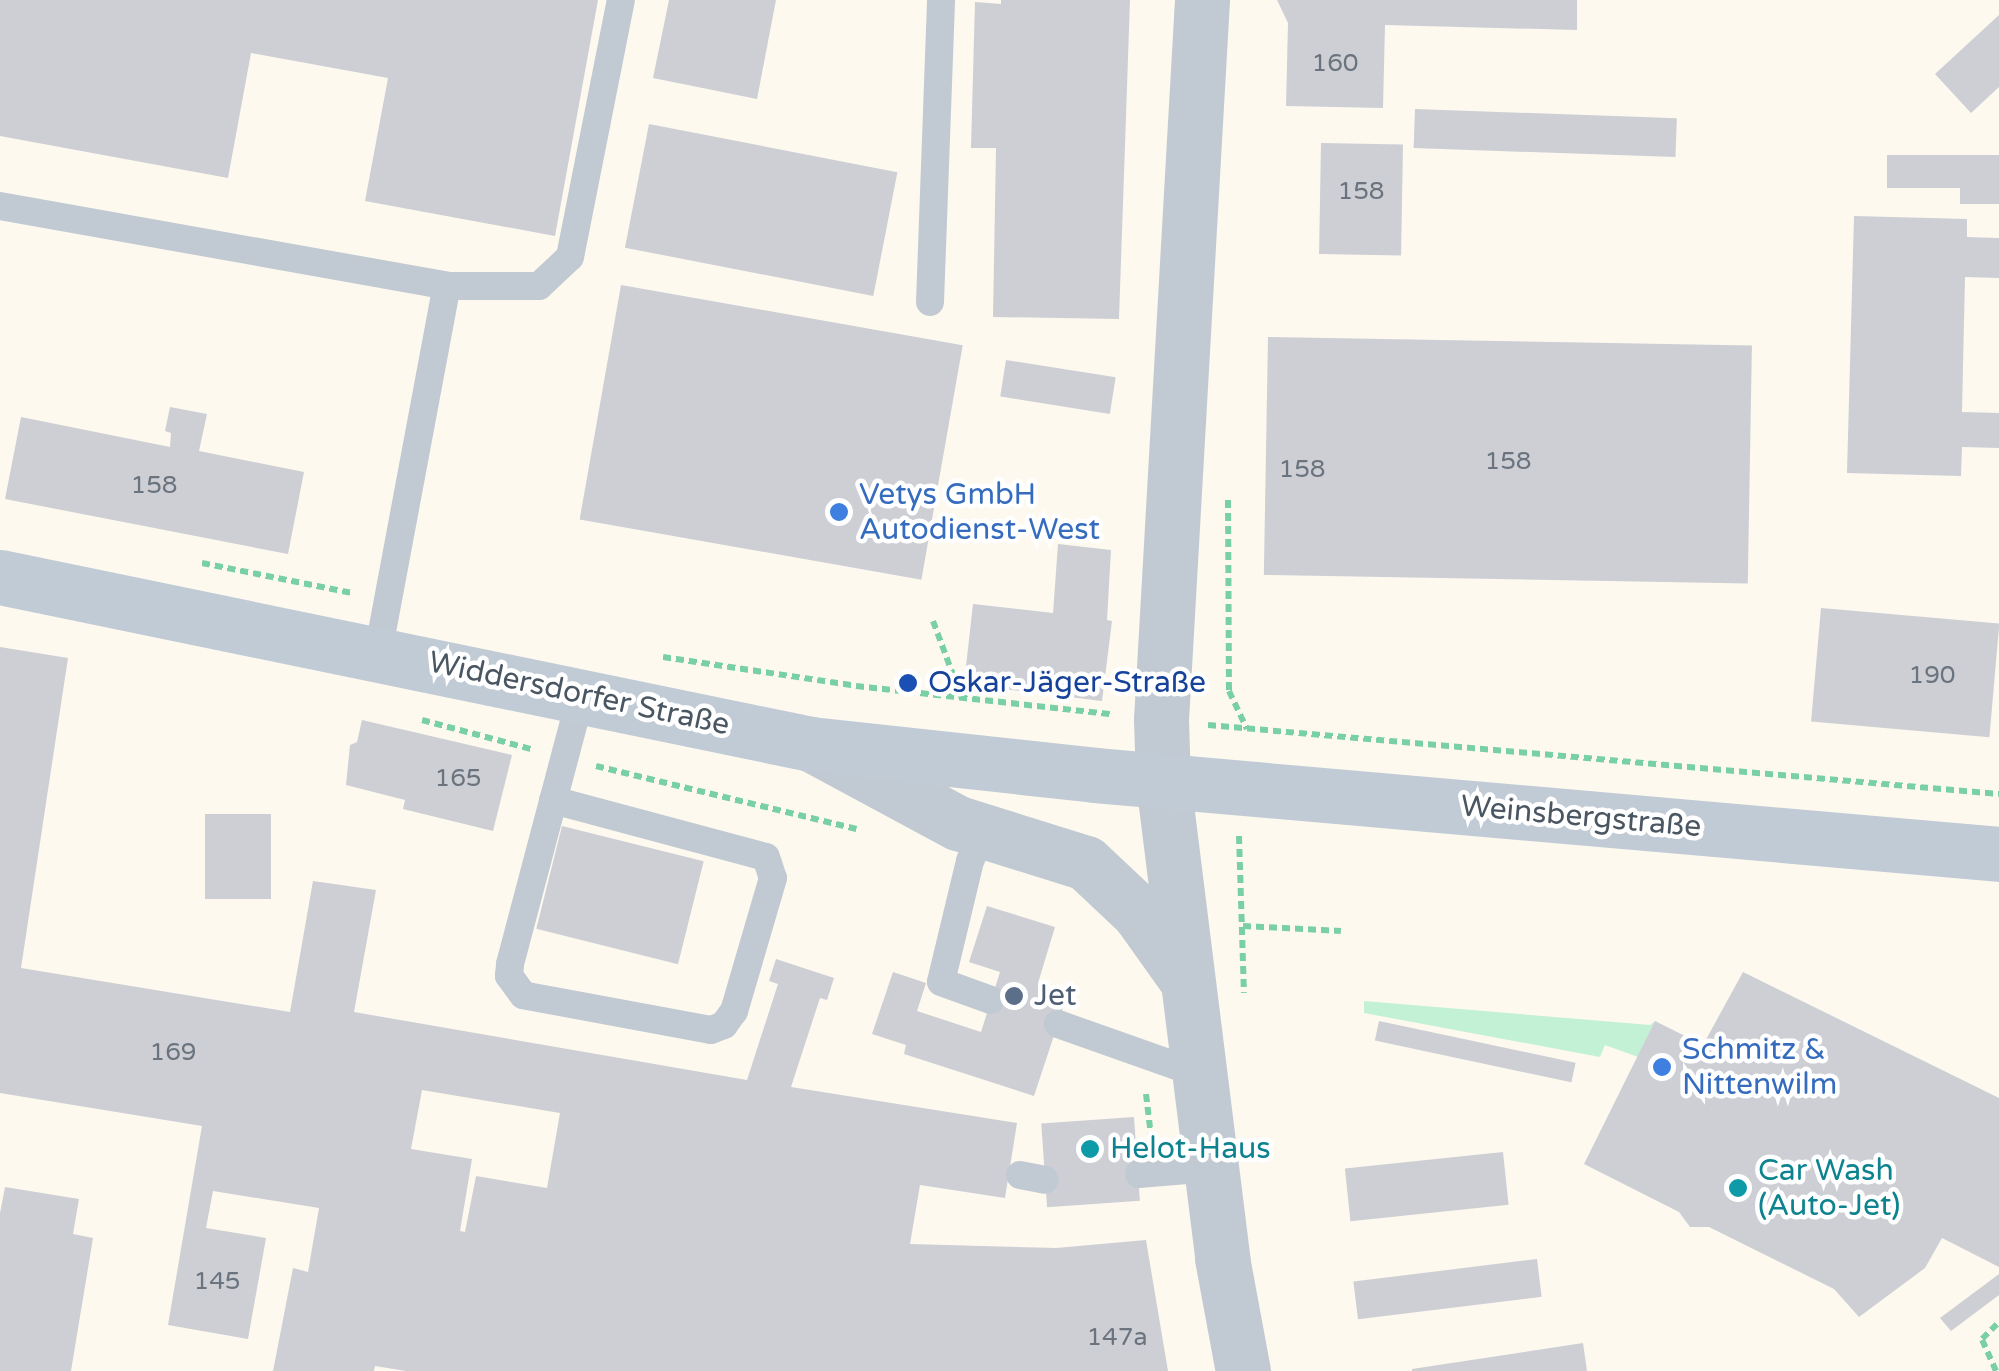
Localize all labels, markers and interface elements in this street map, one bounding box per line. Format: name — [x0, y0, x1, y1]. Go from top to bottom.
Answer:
house number: 160 — [1311, 48, 1359, 78]
house number: 158 — [1337, 176, 1385, 206]
house number: 158 — [1484, 446, 1532, 476]
house number: 158 — [1278, 454, 1326, 484]
house number: 158 — [130, 470, 178, 500]
place label: Vetys GmbH Autodienst-West — [859, 477, 1100, 548]
marker: Vetys GmbH Autodienst-West — [828, 501, 850, 523]
street label: Widdersdorfer Straße — [425, 645, 733, 743]
house number: 190 — [1908, 660, 1956, 690]
place label: Oskar-Jäger-Straße — [928, 665, 1206, 701]
marker: Oskar-Jäger-Straße — [897, 672, 919, 694]
house number: 165 — [434, 763, 482, 793]
street label: Weinsbergstraße — [1459, 789, 1703, 845]
place label: Jet — [1034, 978, 1076, 1014]
marker: Jet — [1003, 985, 1025, 1007]
place label: Schmitz & Nittenwilm — [1682, 1032, 1837, 1102]
house number: 169 — [149, 1037, 197, 1067]
marker: Schmitz & Nittenwilm — [1651, 1056, 1673, 1078]
place label: Helot-Haus — [1110, 1131, 1271, 1167]
marker: Helot-Haus — [1079, 1138, 1101, 1160]
place label: Car Wash (Auto-Jet) — [1758, 1153, 1900, 1224]
marker: Car Wash (Auto-Jet) — [1727, 1177, 1749, 1199]
house number: 145 — [193, 1266, 241, 1296]
house number: 147a — [1086, 1322, 1148, 1352]

